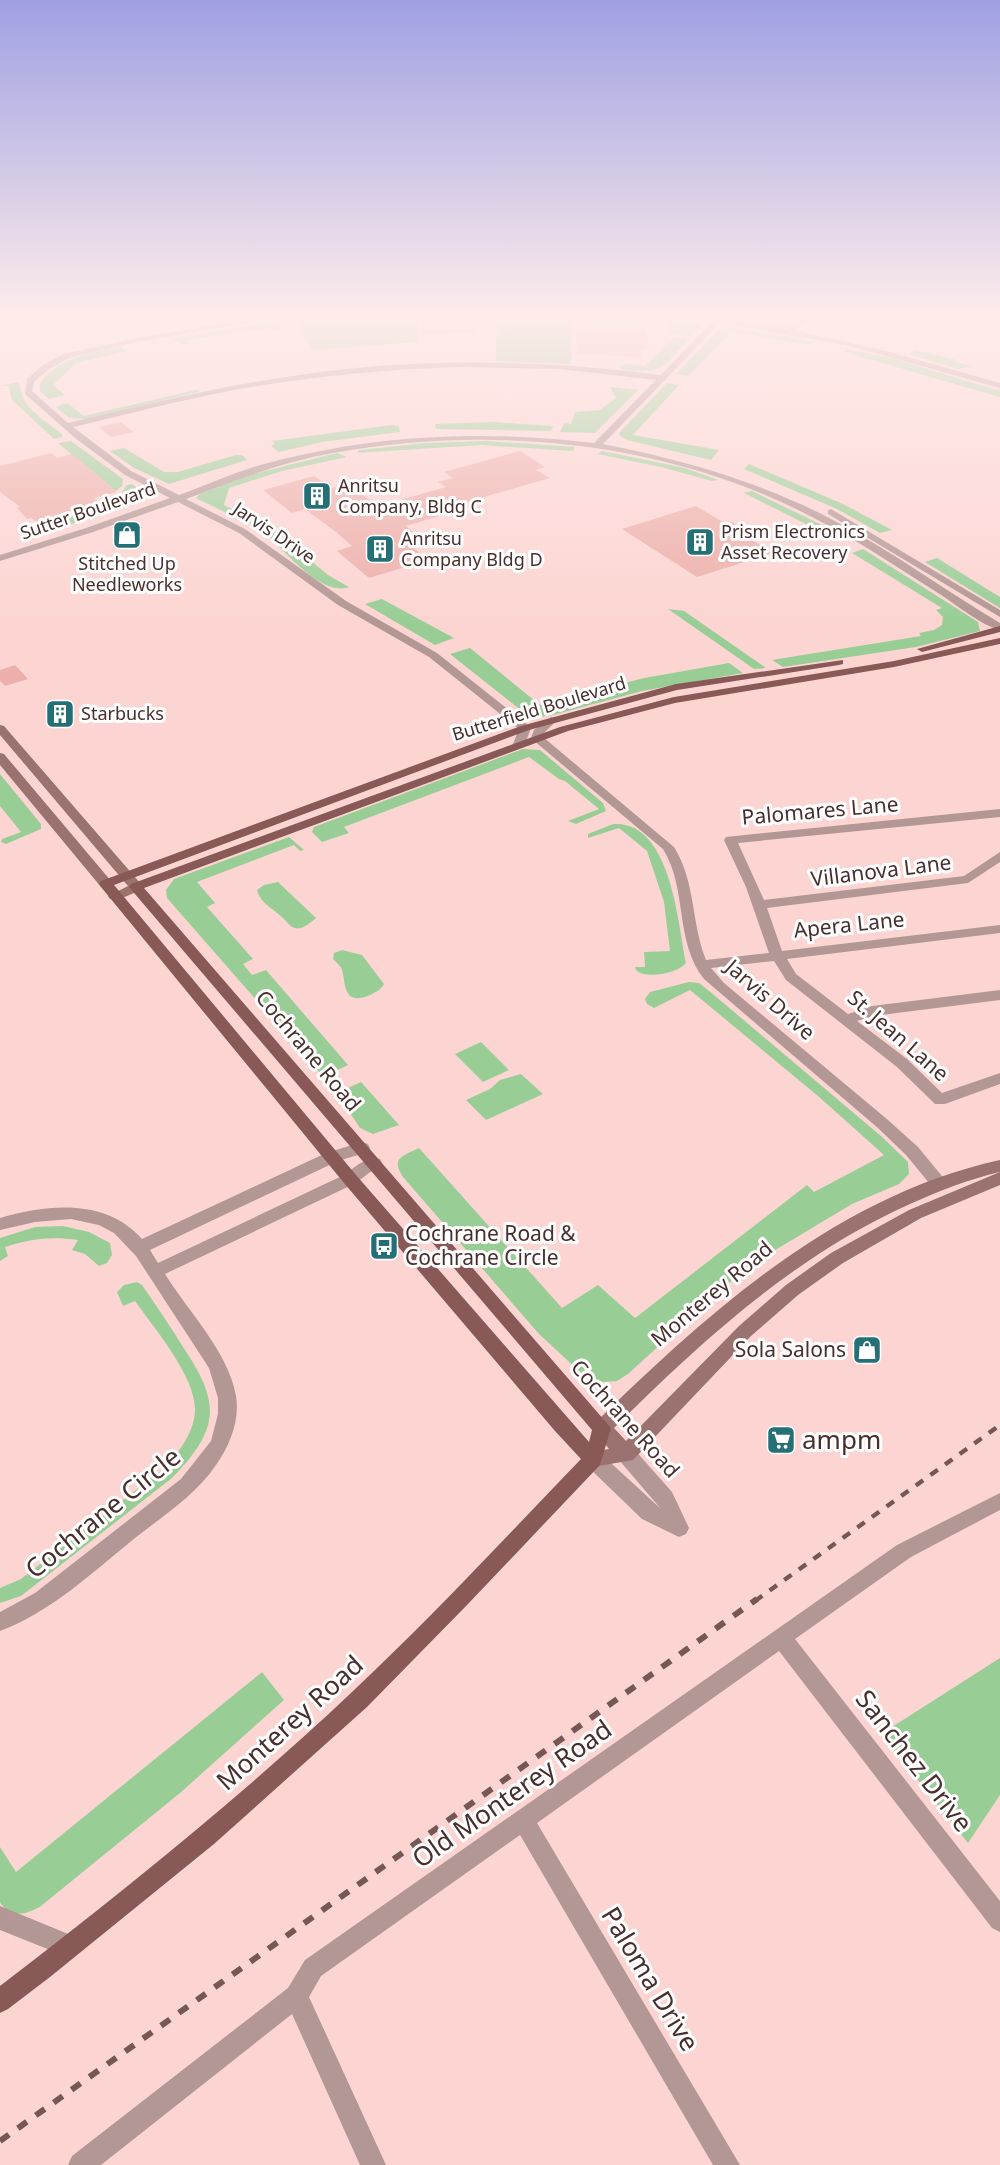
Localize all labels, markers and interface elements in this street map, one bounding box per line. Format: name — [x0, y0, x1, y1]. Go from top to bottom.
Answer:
place label: Anritsu Company, Bldg C — [338, 473, 482, 518]
street label: Sutter Boulevard — [17, 476, 159, 544]
building icon: Anritsu Company, Bldg C — [301, 480, 333, 512]
street label: Jarvis Drive — [227, 495, 320, 568]
shop icon: Stitched Up Needleworks — [111, 519, 143, 551]
place label: Prism Electronics Asset Recovery — [721, 519, 865, 564]
place label: Anritsu Company Bldg D — [401, 526, 543, 571]
building icon: Prism Electronics Asset Recovery — [684, 526, 716, 558]
building icon: Anritsu Company Bldg D — [364, 533, 396, 565]
place label: Stitched Up Needleworks — [72, 551, 182, 596]
street label: Butterfield Boulevard — [449, 670, 628, 746]
building icon: Starbucks — [44, 698, 76, 730]
place label: Starbucks — [81, 701, 164, 725]
street label: Palomares Lane — [740, 789, 899, 831]
street label: Villanova Lane — [809, 847, 953, 893]
street label: Apera Lane — [792, 904, 906, 944]
street label: Jarvis Drive — [719, 951, 821, 1046]
street label: St. Jean Lane — [842, 983, 955, 1087]
street label: Cochrane Road — [250, 984, 368, 1117]
place label: Cochrane Road & Cochrane Circle — [405, 1219, 576, 1271]
bus stop icon: Cochrane Road & Cochrane Circle — [368, 1230, 400, 1262]
street label: Monterey Road — [645, 1234, 778, 1352]
shop icon: Sola Salons — [851, 1334, 883, 1366]
place label: Sola Salons — [735, 1335, 846, 1363]
street label: Cochrane Road — [565, 1353, 686, 1483]
place label: ampm — [802, 1421, 881, 1457]
supermarket icon: ampm — [765, 1424, 797, 1456]
street label: Cochrane Circle — [17, 1438, 188, 1586]
street label: Monterey Road — [208, 1647, 371, 1798]
street label: Sanchez Drive — [848, 1682, 982, 1839]
street label: Old Monterey Road — [404, 1711, 618, 1876]
street label: Paloma Drive — [594, 1899, 708, 2057]

